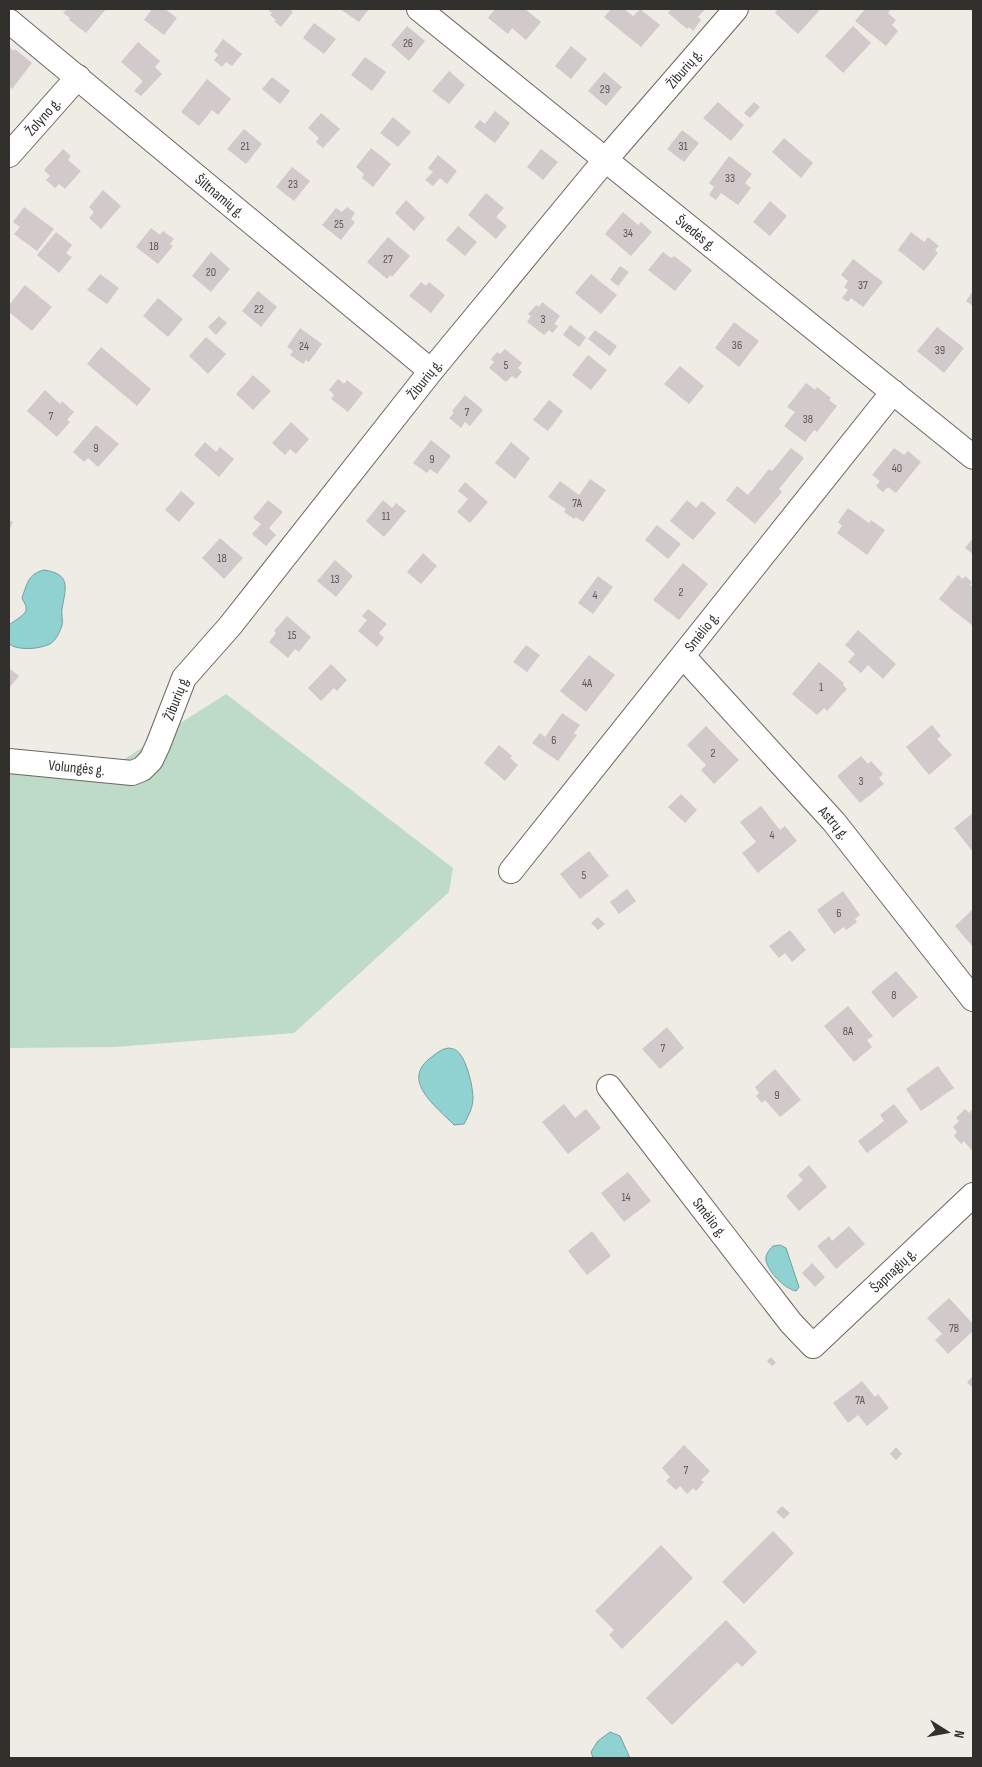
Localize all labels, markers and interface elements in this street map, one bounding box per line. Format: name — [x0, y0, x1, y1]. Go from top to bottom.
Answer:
house number: 26 — [403, 36, 413, 51]
street label: Žiburių g. — [662, 45, 707, 92]
house number: 29 — [600, 82, 610, 97]
street label: Žolyno g. — [21, 94, 65, 140]
house number: 21 — [240, 139, 250, 154]
house number: 31 — [678, 139, 688, 154]
street label: Šiltnamių g. — [191, 170, 249, 222]
house number: 33 — [725, 171, 735, 186]
house number: 23 — [288, 177, 298, 192]
street label: Švedės g. — [672, 211, 720, 255]
house number: 25 — [334, 217, 344, 232]
house number: 34 — [623, 226, 633, 241]
house number: 18 — [149, 239, 159, 254]
house number: 27 — [383, 252, 393, 267]
house number: 20 — [206, 265, 216, 280]
house number: 37 — [858, 278, 868, 293]
house number: 22 — [254, 302, 264, 317]
house number: 3 — [540, 312, 546, 327]
house number: 36 — [732, 338, 742, 353]
house number: 24 — [299, 339, 309, 354]
house number: 39 — [935, 343, 945, 358]
street label: Žiburių g. — [403, 355, 446, 403]
house number: 5 — [504, 358, 509, 373]
house number: 7 — [465, 405, 470, 420]
house number: 7 — [49, 409, 54, 424]
house number: 38 — [803, 412, 813, 427]
house number: 9 — [93, 441, 99, 456]
house number: 9 — [429, 452, 435, 467]
house number: 40 — [892, 461, 902, 476]
house number: 7A — [572, 496, 583, 511]
house number: 11 — [382, 509, 391, 524]
house number: 18 — [217, 551, 227, 566]
house number: 13 — [330, 572, 340, 587]
house number: 2 — [679, 585, 684, 600]
house number: 4 — [592, 588, 598, 603]
street label: Smėlio g. — [680, 608, 723, 655]
house number: 15 — [287, 628, 297, 643]
street label: Žiburių g. — [159, 670, 192, 723]
house number: 4A — [582, 676, 593, 691]
house number: 1 — [819, 680, 824, 695]
house number: 6 — [551, 733, 557, 748]
house number: 2 — [711, 746, 716, 761]
street label: Volungės g. — [48, 755, 106, 780]
house number: 3 — [858, 774, 864, 789]
street label: Astrų g. — [814, 801, 854, 844]
house number: 4 — [769, 828, 775, 843]
house number: 5 — [582, 868, 587, 883]
house number: 6 — [836, 906, 842, 921]
house number: 8 — [891, 988, 897, 1003]
house number: 8A — [843, 1024, 854, 1039]
house number: 7 — [661, 1041, 666, 1056]
house number: 9 — [774, 1088, 780, 1103]
house number: 14 — [621, 1190, 631, 1205]
street label: Smėlio g. — [688, 1194, 731, 1242]
street label: Šapnagių g. — [866, 1244, 920, 1297]
house number: 7B — [949, 1321, 959, 1336]
house number: 7A — [855, 1393, 866, 1408]
house number: 7 — [684, 1463, 689, 1478]
north arrow — [922, 1707, 972, 1757]
text: N — [950, 1729, 968, 1740]

